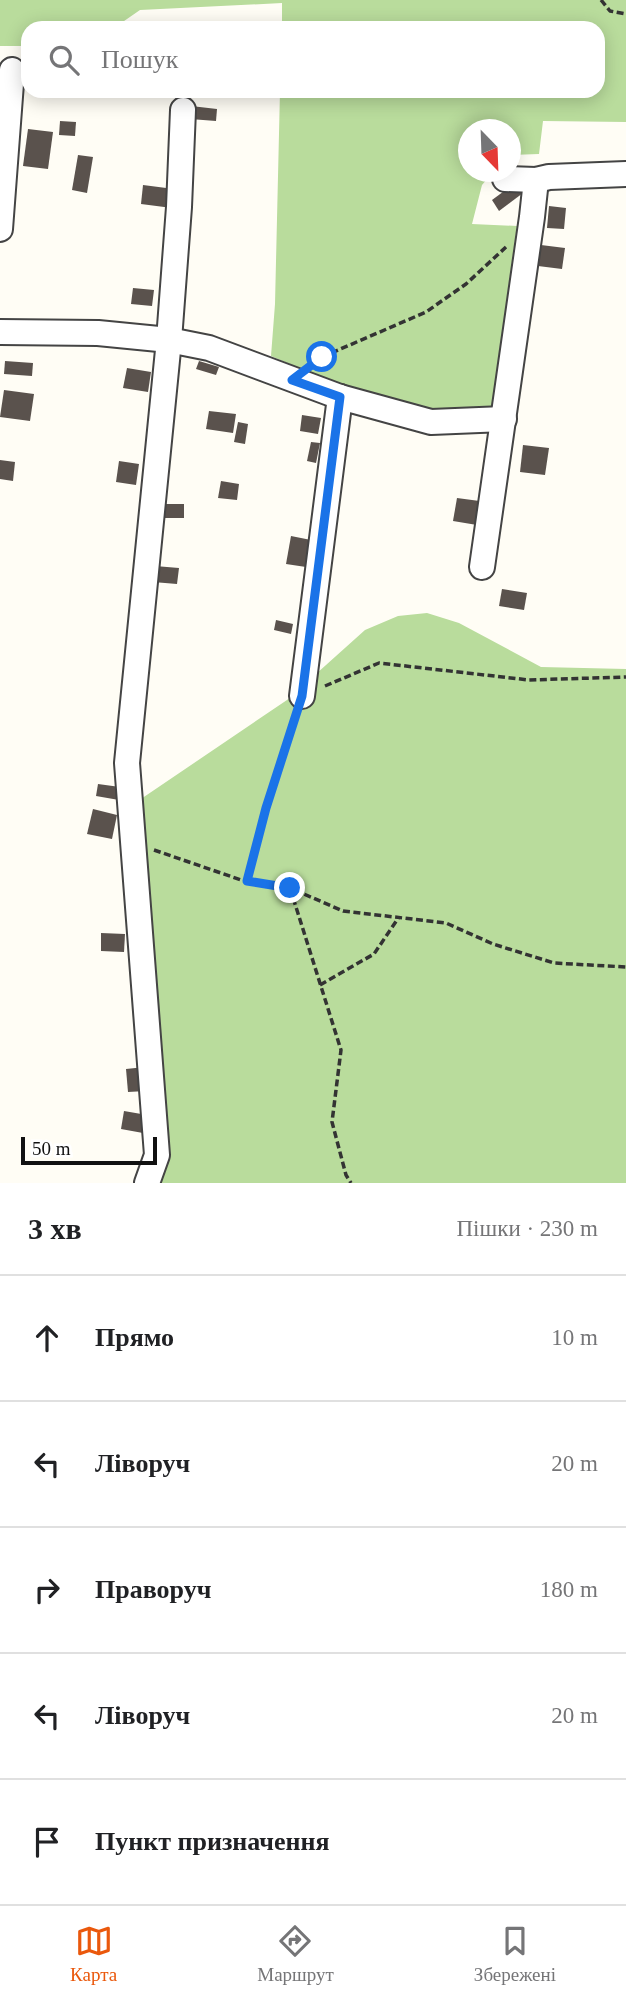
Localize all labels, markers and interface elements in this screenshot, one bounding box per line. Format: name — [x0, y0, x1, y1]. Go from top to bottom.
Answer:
search box — [21, 21, 605, 98]
icon: search — [45, 41, 83, 79]
text: Пошук — [101, 45, 178, 74]
north arrow — [458, 119, 521, 182]
route start — [306, 341, 337, 372]
route end — [274, 872, 305, 903]
scale bar — [21, 1134, 158, 1166]
text: 50 m — [32, 1138, 71, 1159]
text: 3 хв — [28, 1212, 82, 1245]
text: Пішки · 230 m — [457, 1216, 598, 1241]
icon: ahead — [28, 1319, 66, 1357]
text: Прямо — [95, 1323, 174, 1352]
text: 10 m — [551, 1325, 598, 1350]
icon: left — [28, 1445, 66, 1483]
text: Ліворуч — [95, 1449, 190, 1478]
text: 20 m — [551, 1451, 598, 1476]
icon: right — [28, 1571, 66, 1609]
text: Праворуч — [95, 1575, 211, 1604]
text: 180 m — [540, 1577, 598, 1602]
icon: left — [28, 1697, 66, 1735]
text: Ліворуч — [95, 1701, 190, 1730]
text: 20 m — [551, 1703, 598, 1728]
icon: arrive — [28, 1823, 66, 1861]
text: Пункт призначення — [95, 1827, 330, 1856]
tab: Карта — [70, 1922, 117, 1986]
tab: Маршрут — [257, 1922, 334, 1986]
tab: Збережені — [474, 1922, 556, 1986]

